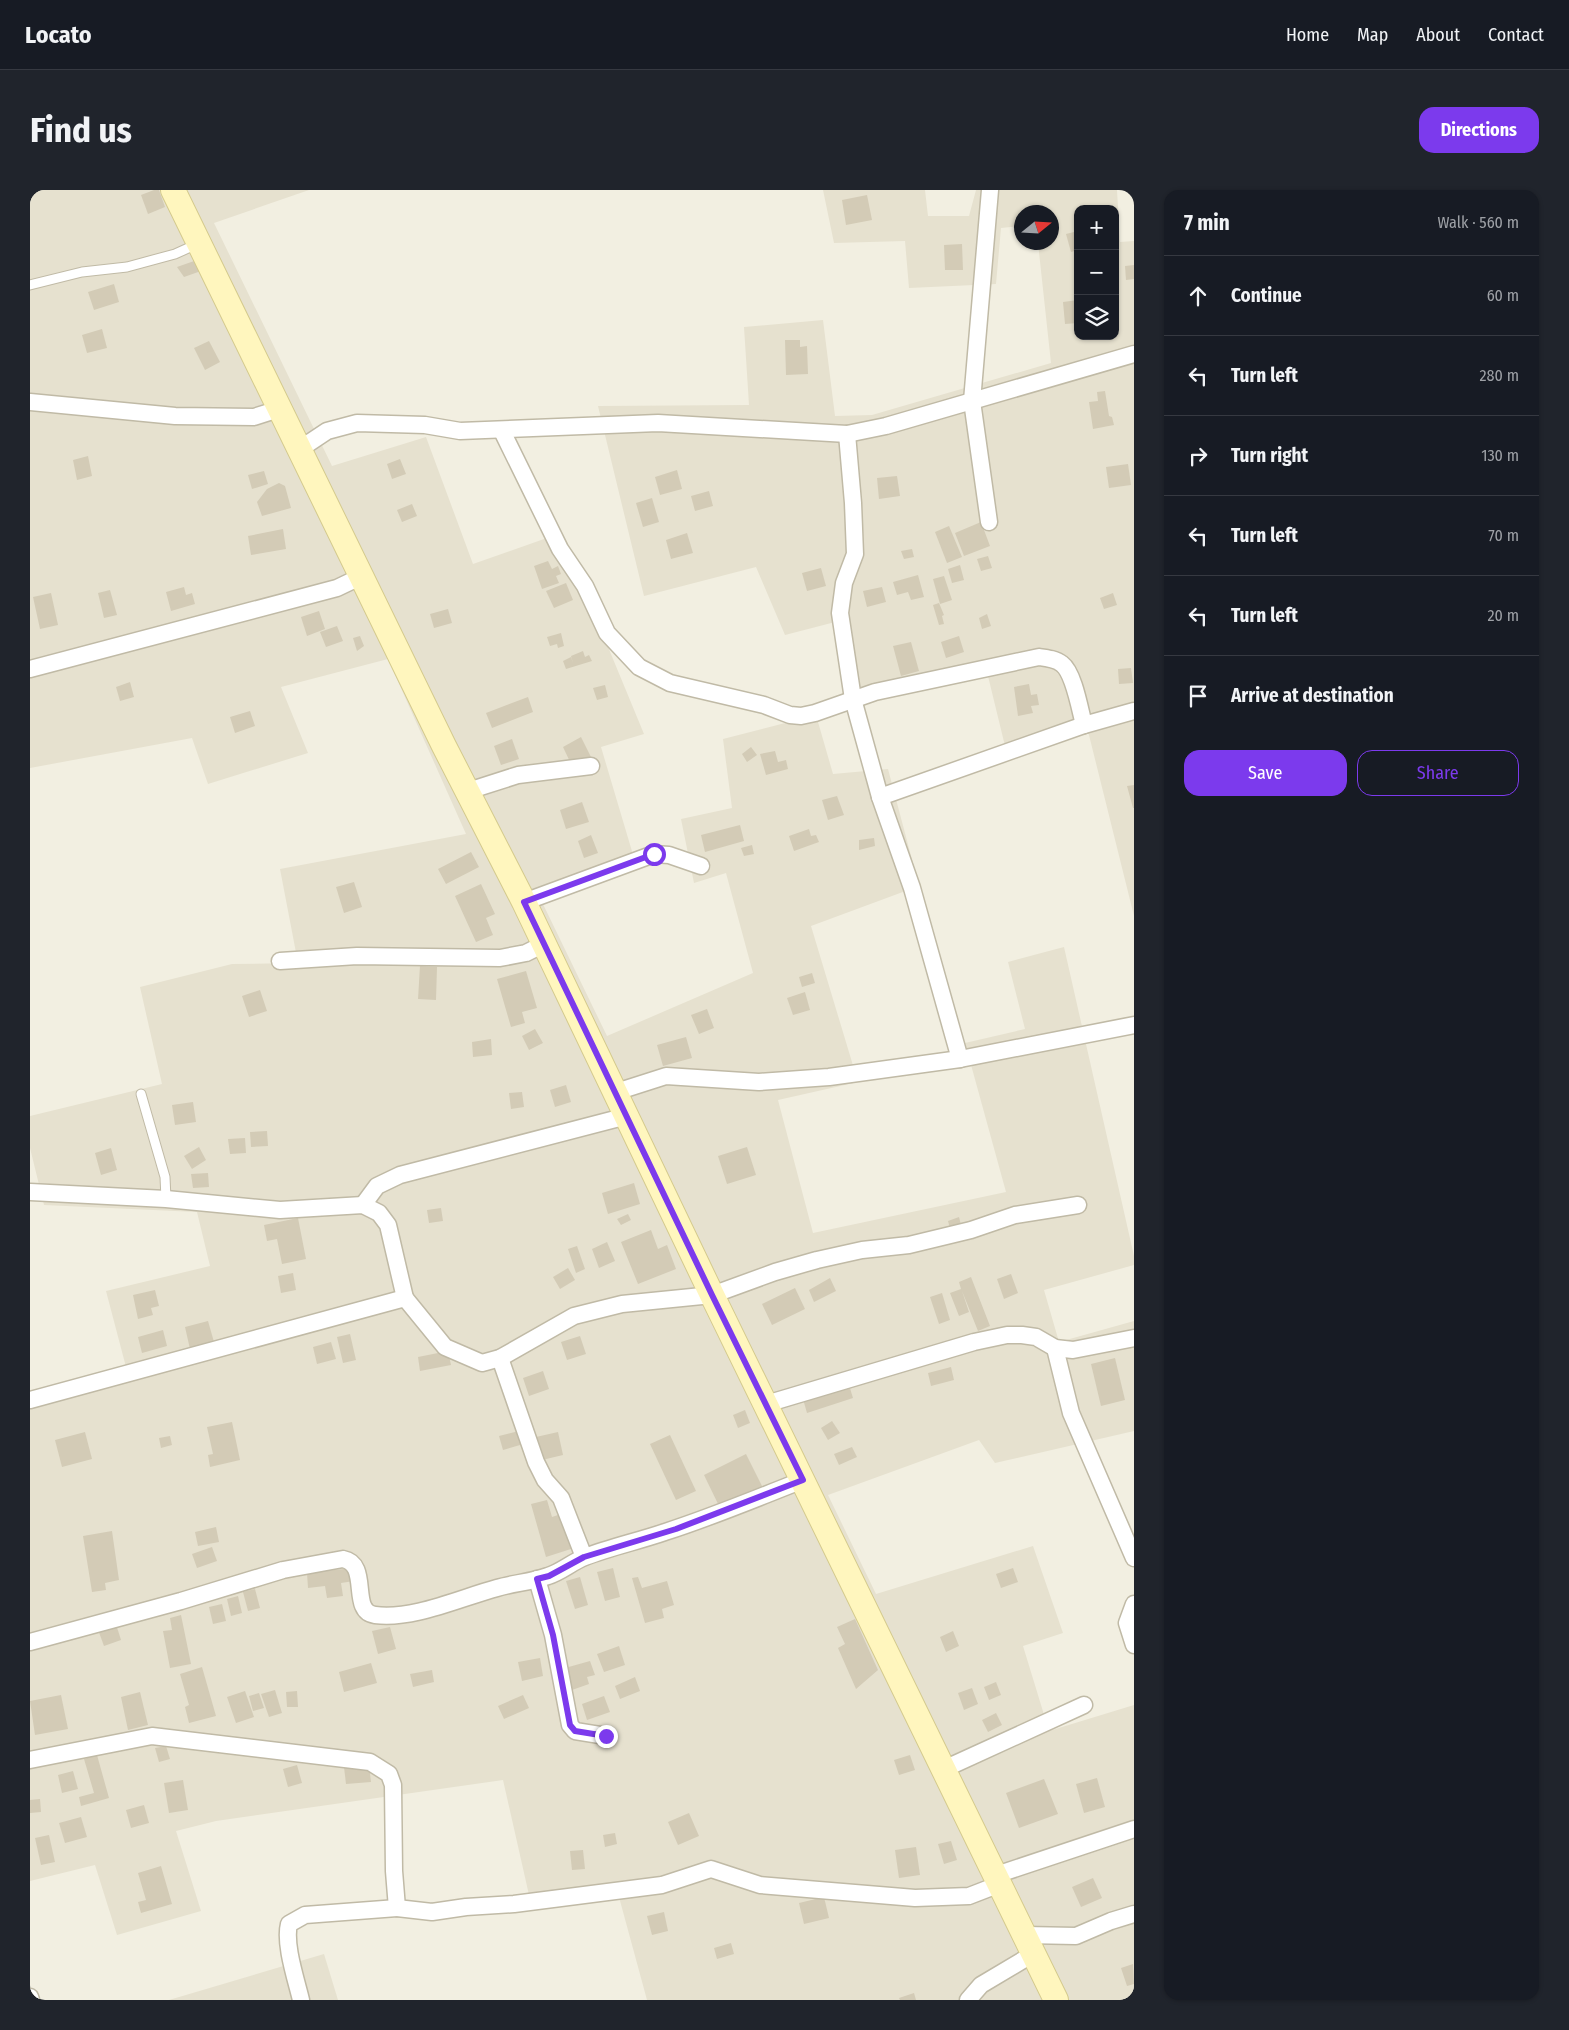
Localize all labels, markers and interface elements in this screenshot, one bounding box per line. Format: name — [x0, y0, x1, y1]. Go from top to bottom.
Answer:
text: Locato — [25, 21, 91, 49]
text: Home — [1286, 24, 1329, 46]
text: Map — [1357, 24, 1388, 46]
text: About — [1416, 24, 1460, 46]
text: Contact — [1488, 24, 1544, 46]
button: Directions — [1419, 107, 1539, 153]
text: Find us — [30, 109, 132, 151]
north arrow — [1014, 205, 1059, 250]
map controls — [1074, 205, 1119, 340]
button: + — [1074, 205, 1119, 250]
text: 7 min — [1184, 210, 1230, 236]
text: Walk · 560 m — [1438, 213, 1519, 232]
button: − — [1074, 250, 1119, 295]
icon: ahead — [1184, 282, 1212, 310]
text: Continue — [1231, 284, 1302, 307]
text: 60 m — [1487, 286, 1519, 305]
button: layers — [1074, 295, 1119, 340]
icon: left — [1184, 362, 1212, 390]
text: Turn left — [1231, 364, 1298, 387]
text: 280 m — [1480, 366, 1519, 385]
icon: right — [1184, 442, 1212, 470]
text: Turn right — [1231, 444, 1308, 467]
text: 130 m — [1481, 446, 1519, 465]
icon: left — [1184, 522, 1212, 550]
text: Turn left — [1231, 524, 1298, 547]
text: 70 m — [1488, 526, 1519, 545]
icon: left — [1184, 602, 1212, 630]
text: Turn left — [1231, 604, 1298, 627]
text: 20 m — [1488, 606, 1519, 625]
icon: arrive — [1184, 682, 1212, 710]
text: Arrive at destination — [1231, 684, 1394, 707]
button: Save — [1184, 750, 1347, 796]
button: Share — [1357, 750, 1519, 796]
route start — [643, 843, 666, 866]
route end — [595, 1725, 618, 1748]

